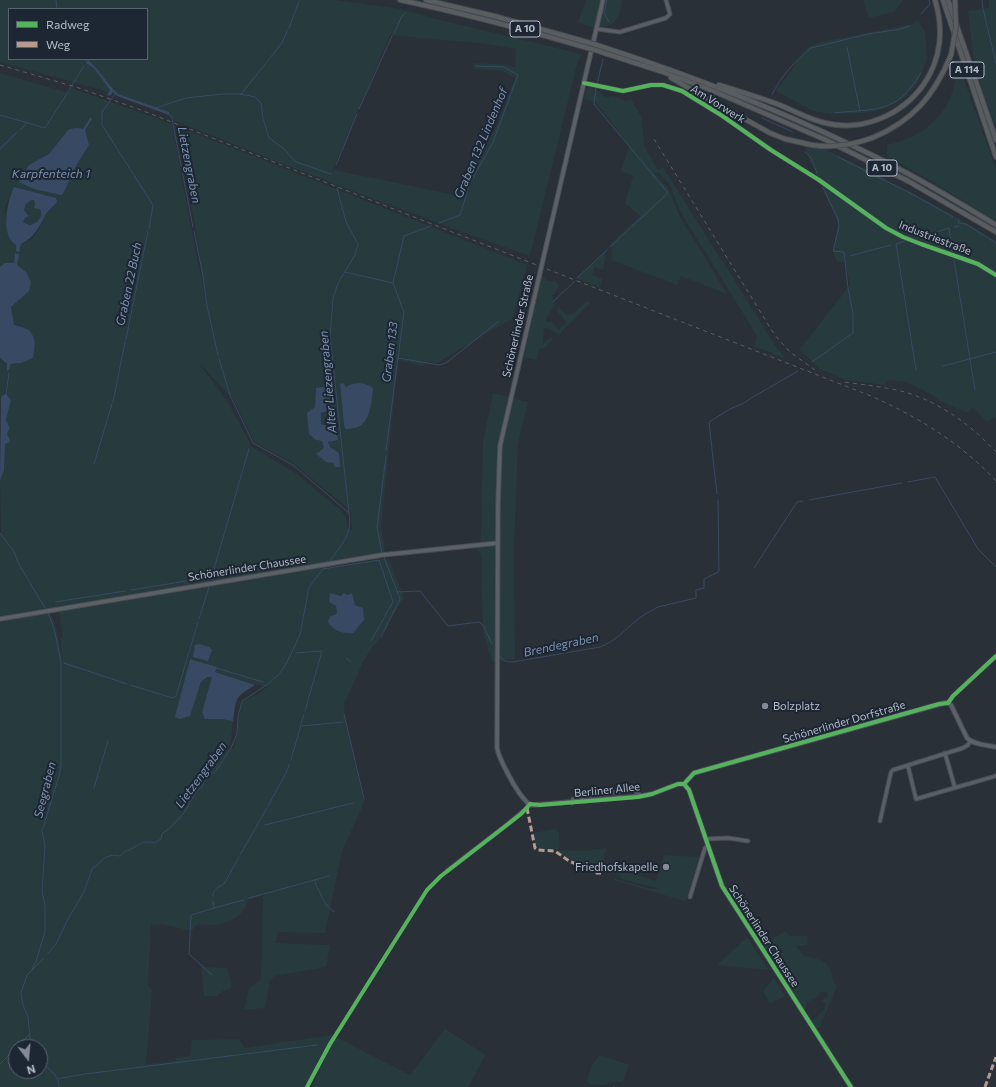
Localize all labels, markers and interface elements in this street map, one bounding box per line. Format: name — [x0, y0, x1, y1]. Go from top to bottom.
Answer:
legend — [8, 8, 148, 60]
text: Radweg — [46, 17, 89, 31]
road number: A 10 — [510, 21, 540, 37]
text: Weg — [46, 37, 70, 51]
road number: A 114 — [950, 62, 984, 78]
street label: Am Vorwerk — [688, 82, 748, 126]
water label: Graben 132 Lindenhof — [451, 85, 511, 201]
water label: Lietzengraben — [174, 125, 204, 205]
road number: A 10 — [867, 160, 897, 176]
water label: Karpfenteich 1 — [12, 167, 90, 181]
street label: Industriestraße — [897, 218, 973, 258]
water label: Graben 22 Buch — [113, 241, 145, 327]
street label: Schönerlinder Straße — [500, 273, 536, 379]
water label: Graben 133 — [379, 321, 401, 383]
water label: Alter Liezengraben — [316, 330, 340, 434]
street label: Schönerlinder Chaussee — [187, 552, 307, 584]
water label: Brendegraben — [522, 630, 600, 660]
street label: Schönerlinder Dorfstraße — [781, 698, 907, 746]
place label: Bolzplatz — [773, 699, 820, 713]
marker: Bolzplatz — [760, 701, 770, 711]
water label: Lietzengraben — [172, 739, 230, 811]
water label: Seegraben — [31, 760, 59, 820]
street label: Berliner Allee — [573, 780, 641, 800]
place label: Friedhofskapelle — [575, 860, 658, 874]
marker: Friedhofskapelle — [661, 862, 671, 872]
street label: Schönerlinder Chaussee — [726, 882, 802, 990]
north arrow — [8, 1039, 48, 1079]
text: N — [25, 1063, 37, 1077]

